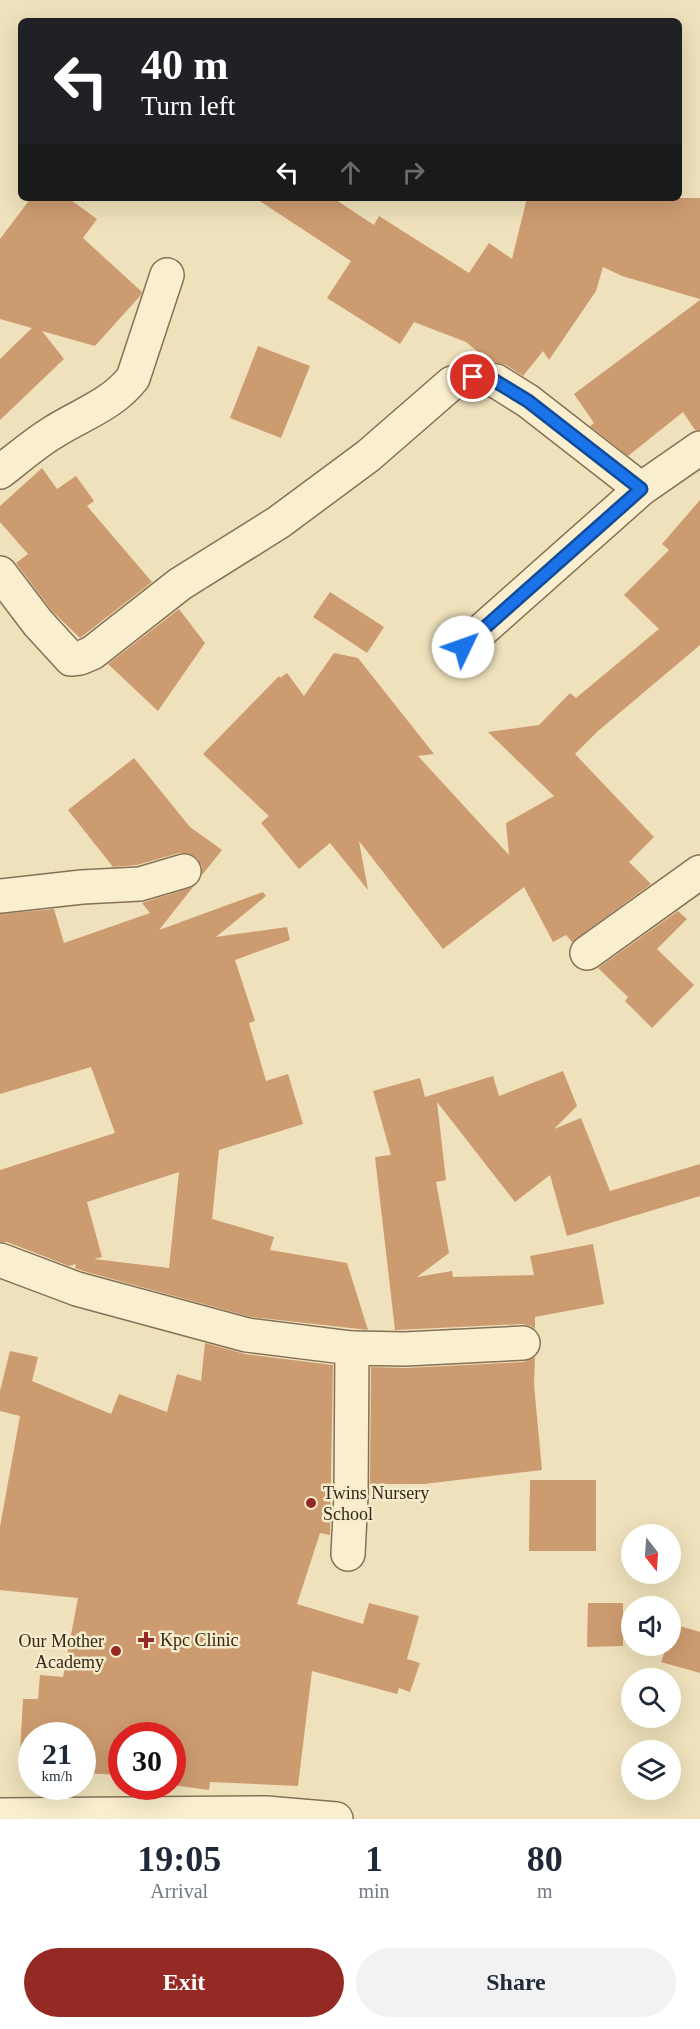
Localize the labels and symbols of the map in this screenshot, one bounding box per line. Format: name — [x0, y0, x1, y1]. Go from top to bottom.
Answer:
pin — [447, 351, 498, 402]
position arrow — [431, 615, 495, 679]
place label: Twins Nursery School — [323, 1483, 429, 1524]
marker: Twins Nursery School — [304, 1496, 318, 1510]
north arrow — [621, 1524, 681, 1584]
place label: Kpc Clinic — [160, 1630, 239, 1650]
place label: Our Mother Academy — [19, 1631, 104, 1672]
marker: Kpc Clinic — [137, 1631, 155, 1649]
marker: Our Mother Academy — [109, 1644, 123, 1658]
speed limit sign: 30 — [108, 1722, 186, 1800]

